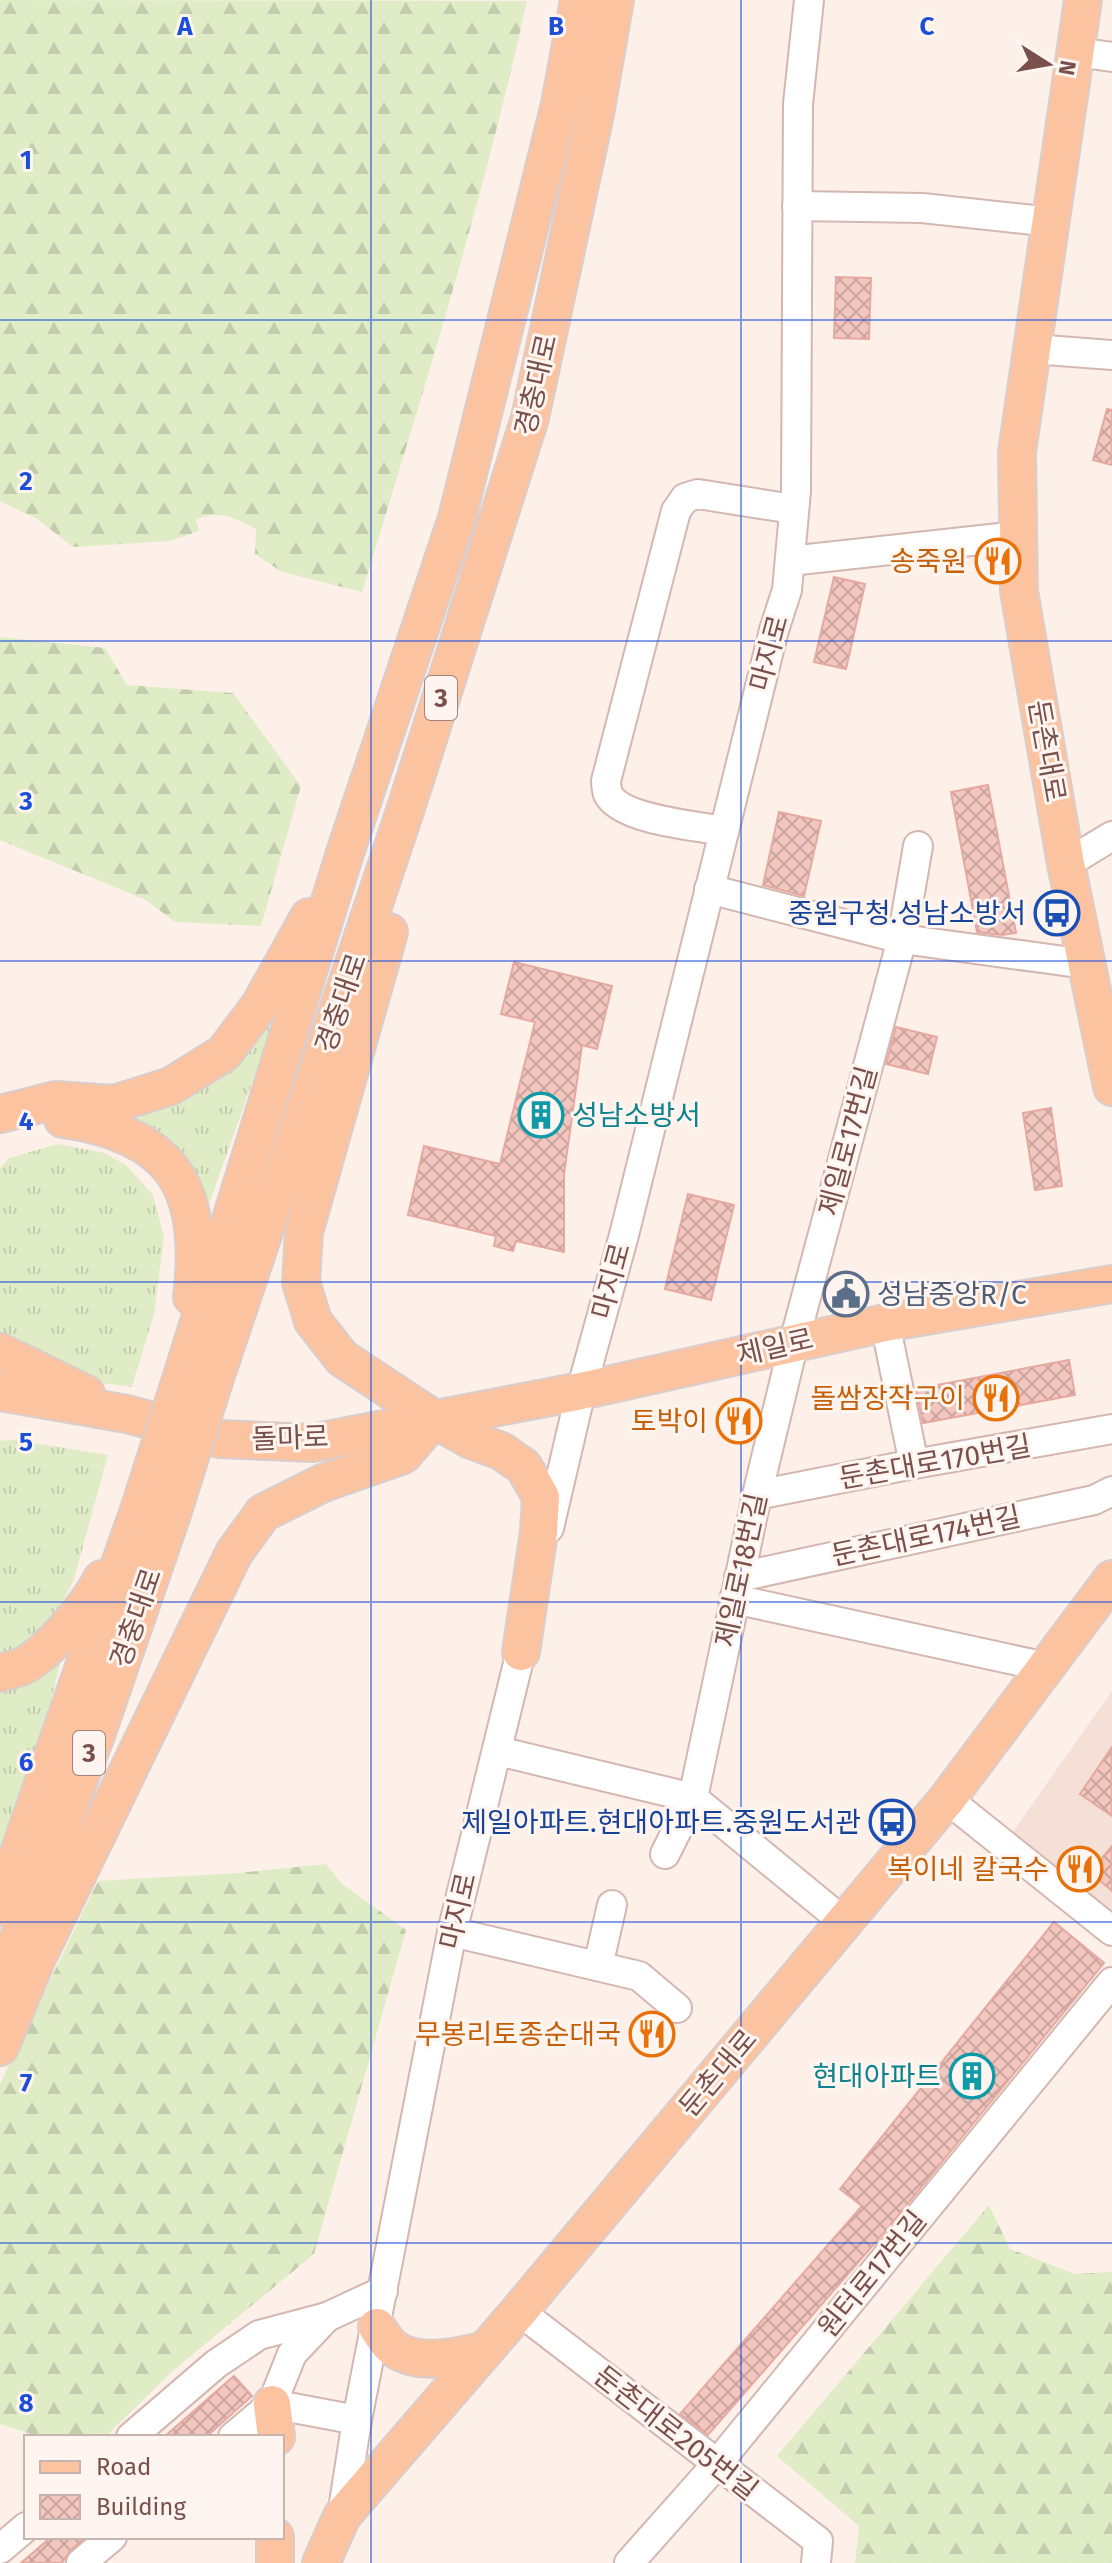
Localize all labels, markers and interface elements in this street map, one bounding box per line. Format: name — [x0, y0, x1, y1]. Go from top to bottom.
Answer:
text: A — [176, 11, 193, 42]
text: B — [548, 11, 564, 42]
text: C — [920, 11, 935, 42]
north arrow — [1008, 24, 1088, 104]
text: N — [1052, 58, 1082, 77]
text: 1 — [20, 145, 32, 176]
street label: 경충대로 — [508, 331, 564, 439]
text: 2 — [19, 466, 33, 497]
restaurant icon: 송죽원 — [974, 537, 1022, 585]
place label: 송죽원 — [890, 545, 967, 578]
street label: 마지로 — [743, 611, 795, 695]
road number: 3 — [425, 676, 457, 720]
street label: 둔촌대로 — [1022, 697, 1072, 805]
text: 3 — [18, 786, 33, 817]
bus stop icon: 중원구청.성남소방서 — [1033, 889, 1081, 937]
place label: 중원구청.성남소방서 — [787, 897, 1026, 930]
street label: 경충대로 — [309, 949, 373, 1057]
street label: 제일로17번길 — [812, 1063, 884, 1219]
building icon: 성남소방서 — [517, 1091, 565, 1139]
place label: 성남소방서 — [572, 1099, 701, 1132]
text: 4 — [19, 1106, 34, 1137]
street label: 마지로 — [585, 1239, 637, 1323]
public building icon: 성남중앙R/C — [822, 1270, 870, 1318]
place label: 성남중앙R/C — [877, 1278, 1027, 1311]
street label: 제일로 — [734, 1322, 816, 1372]
restaurant icon: 돌쌈장작구이 — [972, 1374, 1020, 1422]
place label: 돌쌈장작구이 — [810, 1382, 965, 1415]
restaurant icon: 토박이 — [715, 1397, 763, 1445]
place label: 토박이 — [631, 1405, 708, 1438]
street label: 돌마로 — [251, 1420, 329, 1456]
text: 5 — [19, 1427, 33, 1458]
street label: 둔촌대로170번길 — [836, 1429, 1034, 1495]
street label: 제일로18번길 — [709, 1490, 773, 1650]
street label: 둔촌대로174번길 — [828, 1500, 1024, 1572]
street label: 경충대로 — [104, 1564, 168, 1672]
road number: 3 — [73, 1731, 105, 1775]
text: 6 — [19, 1747, 34, 1778]
bus stop icon: 제일아파트.현대아파트.중원도서관 — [868, 1798, 916, 1846]
place label: 제일아파트.현대아파트.중원도서관 — [461, 1806, 861, 1839]
restaurant icon: 복이네 칼국수 — [1056, 1845, 1104, 1893]
place label: 복이네 칼국수 — [887, 1853, 1049, 1886]
street label: 마지로 — [433, 1870, 483, 1952]
restaurant icon: 무봉리토종순대국 — [628, 2010, 676, 2058]
place label: 무봉리토종순대국 — [415, 2018, 621, 2051]
street label: 둔촌대로 — [672, 2023, 764, 2123]
building icon: 현대아파트 — [948, 2052, 996, 2100]
place label: 현대아파트 — [812, 2060, 941, 2093]
text: 7 — [20, 2068, 32, 2099]
street label: 원터로17번길 — [811, 2204, 933, 2344]
street label: 둔촌대로205번길 — [588, 2359, 764, 2507]
text: 8 — [18, 2388, 34, 2419]
legend — [24, 2435, 284, 2539]
text: Road — [96, 2453, 151, 2481]
text: Building — [96, 2493, 186, 2521]

